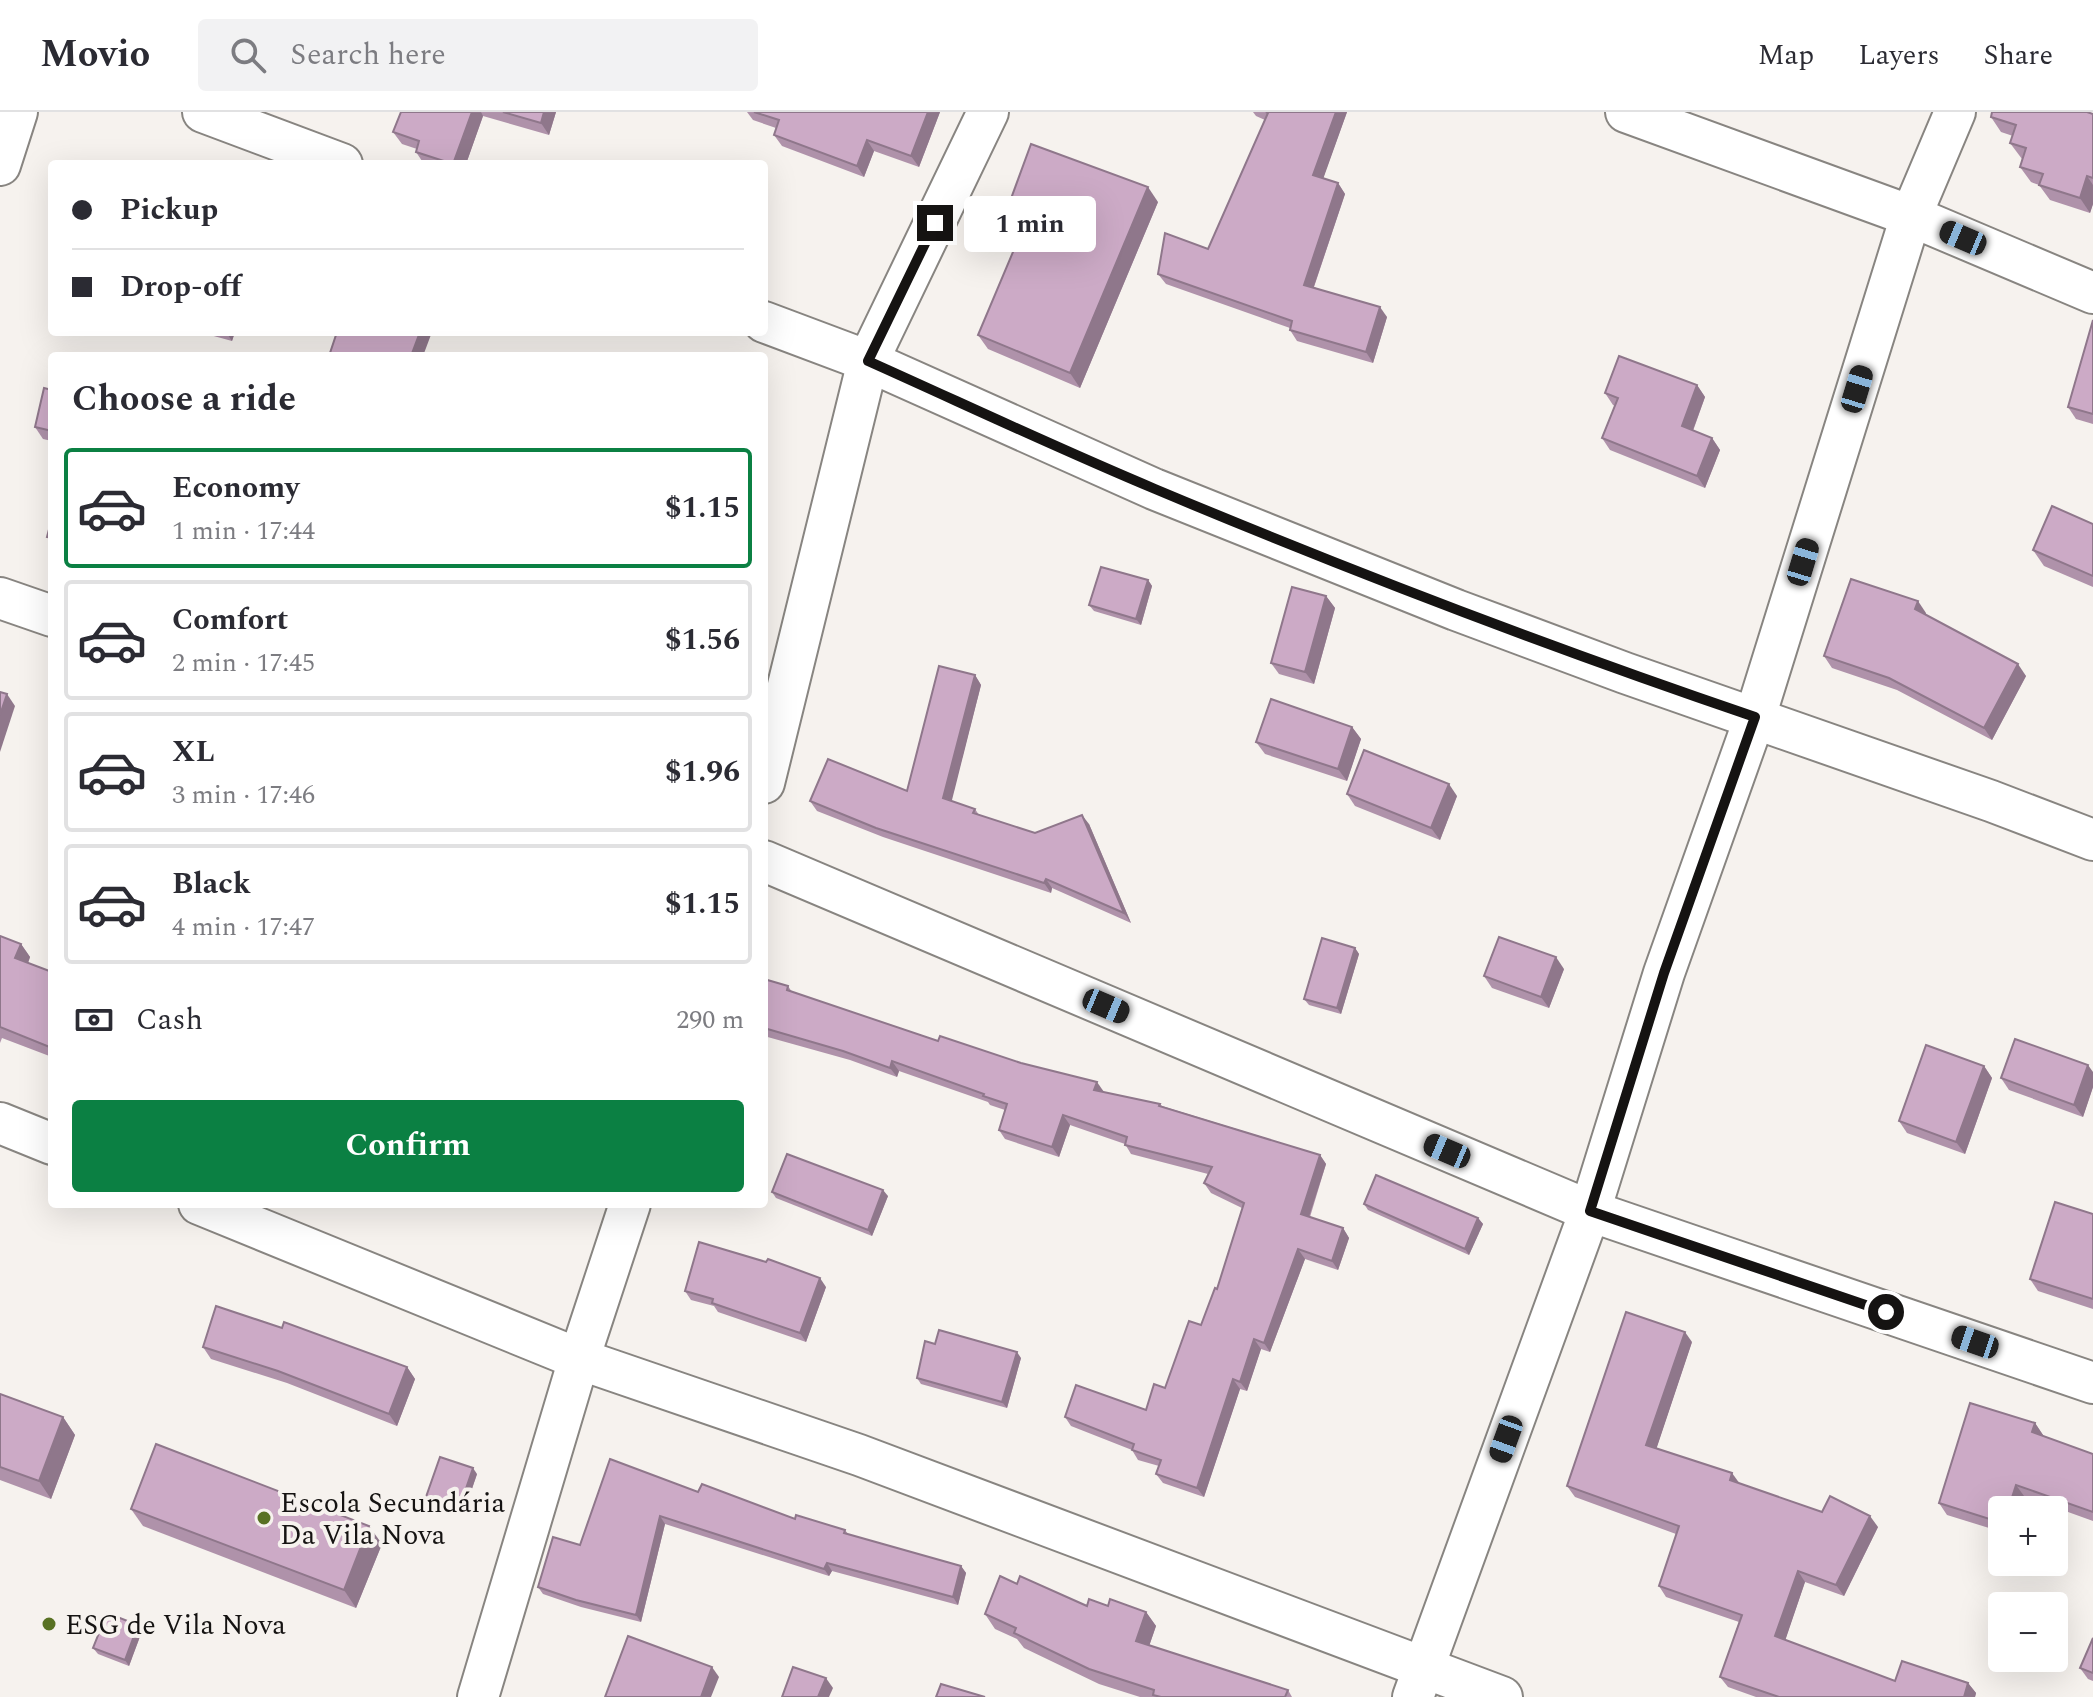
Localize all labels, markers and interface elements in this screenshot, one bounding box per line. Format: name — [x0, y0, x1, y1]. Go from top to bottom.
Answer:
search box — [198, 19, 758, 91]
text: Movio — [40, 26, 150, 84]
text: Search here — [290, 32, 446, 78]
icon: search — [226, 33, 270, 77]
text: Map — [1758, 34, 1814, 77]
text: Layers — [1858, 34, 1940, 77]
text: Share — [1984, 34, 2053, 77]
text: Pickup — [120, 187, 218, 233]
callout: 1 min — [963, 195, 1095, 251]
text: 1 min — [995, 204, 1065, 244]
route end — [917, 205, 953, 241]
car — [1936, 218, 1990, 258]
text: Drop-off — [120, 264, 241, 310]
car — [1839, 363, 1875, 415]
text: Choose a ride — [72, 372, 296, 427]
text: Economy — [172, 465, 299, 511]
icon: car — [76, 472, 148, 544]
text: $1.15 — [665, 485, 740, 531]
text: 1 min · 17:44 — [172, 511, 315, 551]
car — [1785, 536, 1821, 588]
text: Comfort — [172, 597, 288, 643]
icon: car — [76, 604, 148, 676]
text: $1.56 — [665, 617, 740, 663]
text: 2 min · 17:45 — [172, 643, 315, 683]
text: XL — [172, 729, 215, 775]
icon: car — [76, 736, 148, 808]
text: $1.96 — [665, 749, 740, 795]
text: 3 min · 17:46 — [172, 775, 315, 815]
text: Black — [172, 861, 251, 907]
icon: car — [76, 868, 148, 940]
text: $1.15 — [665, 881, 740, 927]
text: 4 min · 17:47 — [172, 907, 315, 947]
car — [1079, 986, 1133, 1026]
text: Cash — [136, 997, 203, 1043]
icon: cash — [72, 998, 116, 1042]
text: 290 m — [676, 1000, 744, 1040]
button: Confirm — [72, 1100, 744, 1192]
car — [1420, 1131, 1474, 1171]
route start — [1868, 1294, 1904, 1330]
car — [1948, 1323, 2002, 1361]
car — [1487, 1412, 1525, 1466]
place label: Escola Secundária Da Vila Nova — [280, 1482, 505, 1557]
map controls — [1988, 1496, 2068, 1672]
button: + — [1988, 1496, 2068, 1576]
marker: Escola Secundária Da Vila Nova — [255, 1509, 273, 1527]
button: − — [1988, 1592, 2068, 1672]
place label: ESG de Vila Nova — [65, 1604, 286, 1647]
marker: ESG de Vila Nova — [40, 1615, 58, 1633]

